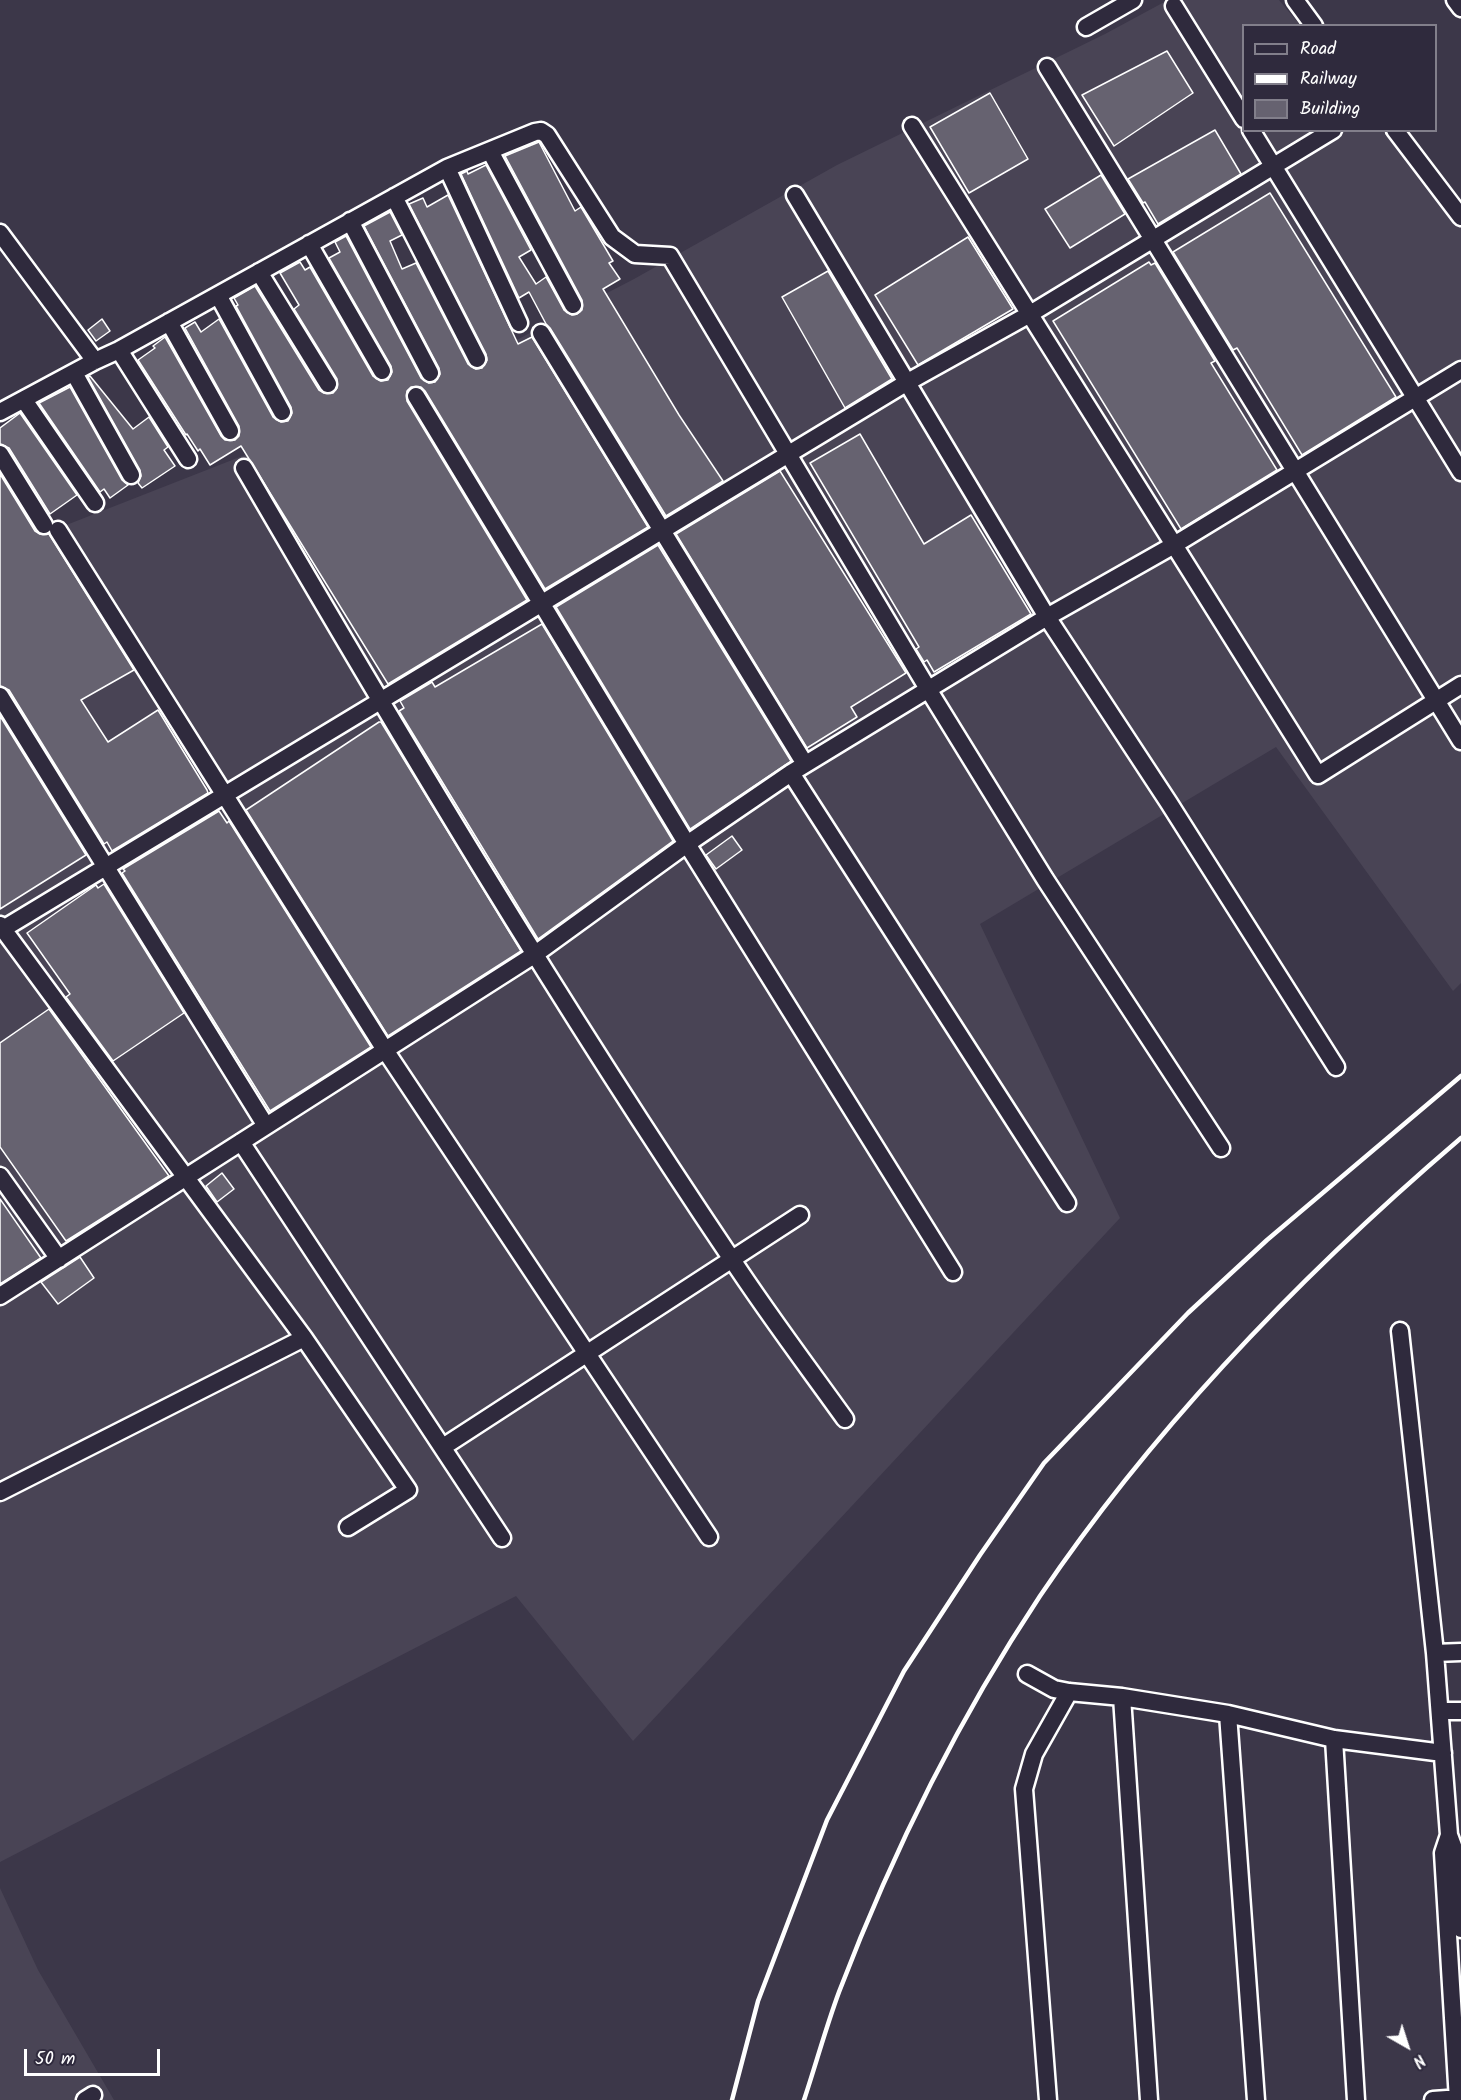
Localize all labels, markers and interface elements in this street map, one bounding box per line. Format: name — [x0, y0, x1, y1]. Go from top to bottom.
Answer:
legend — [1242, 24, 1437, 132]
text: Road — [1300, 35, 1336, 64]
text: Railway — [1300, 65, 1357, 94]
text: Building — [1300, 95, 1360, 124]
north arrow — [1377, 2016, 1437, 2076]
scale bar — [27, 2037, 164, 2075]
text: 50 m — [35, 2045, 75, 2074]
text: N — [1407, 2047, 1430, 2073]

